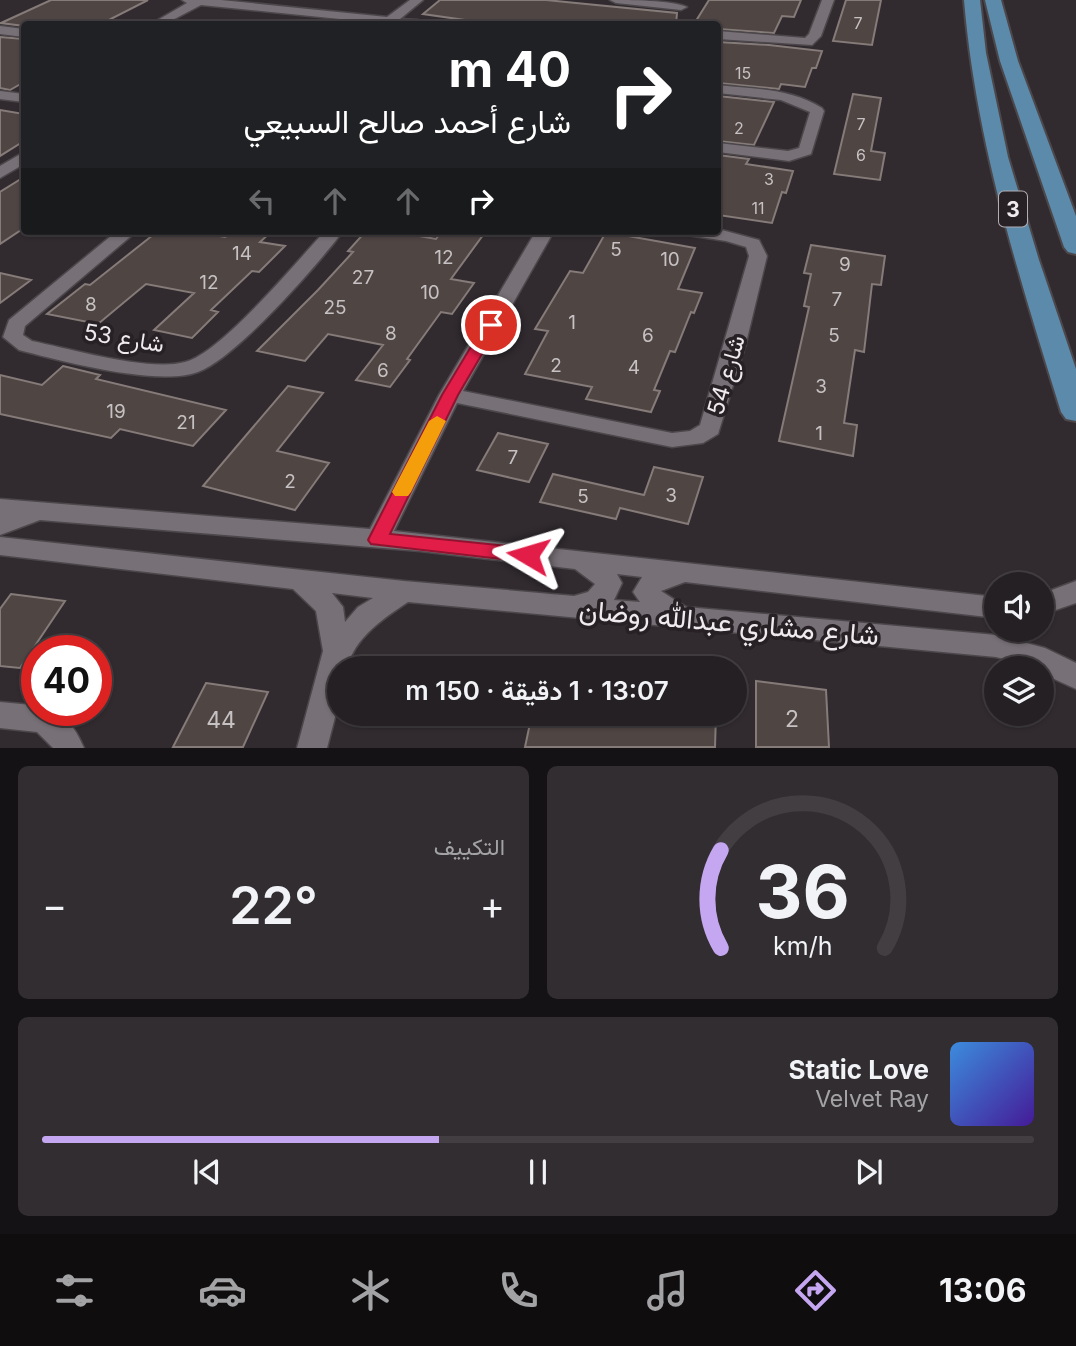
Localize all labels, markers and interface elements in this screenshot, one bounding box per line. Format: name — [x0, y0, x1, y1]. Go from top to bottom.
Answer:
house number: 7 — [853, 13, 863, 33]
text: 40 m — [448, 40, 571, 99]
icon: right — [595, 49, 686, 140]
house number: 15 — [735, 63, 751, 83]
text: شارع أحمد صالح السبيعي — [244, 102, 571, 141]
house number: 7 — [856, 114, 866, 134]
house number: 2 — [734, 118, 744, 138]
house number: 6 — [856, 145, 866, 165]
house number: 3 — [764, 169, 774, 189]
icon: left — [243, 182, 281, 220]
icon: ahead — [316, 182, 354, 220]
icon: ahead — [389, 182, 427, 220]
icon: right — [462, 182, 500, 220]
road number: 3 — [999, 192, 1027, 227]
house number: 11 — [751, 198, 765, 218]
house number: 5 — [610, 238, 622, 261]
house number: 14 — [232, 242, 252, 265]
house number: 12 — [434, 246, 454, 269]
house number: 10 — [660, 248, 680, 271]
house number: 9 — [839, 253, 851, 276]
house number: 27 — [352, 266, 374, 289]
house number: 12 — [199, 271, 219, 294]
house number: 10 — [420, 281, 440, 304]
house number: 7 — [832, 288, 842, 311]
house number: 8 — [85, 293, 97, 316]
pin — [461, 295, 521, 355]
house number: 25 — [323, 296, 347, 319]
icon: arrive — [472, 306, 510, 344]
house number: 1 — [568, 311, 576, 334]
street label: شارع 53 — [82, 318, 166, 360]
house number: 8 — [385, 322, 397, 345]
house number: 6 — [642, 324, 654, 347]
house number: 5 — [828, 324, 840, 347]
street label: شارع 54 — [701, 332, 753, 419]
house number: 2 — [550, 354, 562, 377]
house number: 4 — [628, 356, 640, 379]
house number: 6 — [377, 359, 389, 382]
house number: 3 — [815, 375, 827, 398]
house number: 19 — [106, 400, 126, 423]
house number: 21 — [176, 411, 196, 434]
house number: 1 — [815, 422, 823, 445]
house number: 7 — [508, 446, 518, 469]
house number: 2 — [284, 470, 296, 493]
house number: 3 — [665, 484, 677, 507]
house number: 5 — [577, 485, 589, 508]
position arrow — [491, 518, 565, 592]
map controls — [984, 572, 1054, 726]
button: sound — [984, 572, 1054, 642]
street label: شارع مشاري عبدالله روضان — [577, 592, 880, 658]
speed limit sign: 40 — [21, 635, 112, 726]
button: layers — [984, 656, 1054, 726]
text: 13:07 · 1 دقيقة · 150 m — [405, 675, 669, 706]
house number: 2 — [785, 705, 799, 733]
house number: 44 — [206, 706, 236, 734]
text: التكييف — [434, 833, 505, 861]
text: 36 — [755, 848, 850, 937]
text: 22° — [229, 874, 318, 937]
text: − — [42, 882, 67, 928]
text: + — [480, 882, 505, 928]
text: km/h — [773, 931, 832, 961]
text: Static Love — [788, 1054, 929, 1085]
text: Velvet Ray — [815, 1085, 929, 1113]
icon: previous — [188, 1153, 226, 1191]
icon: pause — [519, 1153, 557, 1191]
icon: next — [850, 1153, 888, 1191]
icon: filters — [50, 1266, 99, 1315]
icon: car — [198, 1266, 247, 1315]
icon: climate — [346, 1266, 395, 1315]
icon: phone — [494, 1266, 543, 1315]
icon: music — [643, 1266, 692, 1315]
icon: directions — [791, 1266, 840, 1315]
text: 13:06 — [939, 1271, 1026, 1310]

